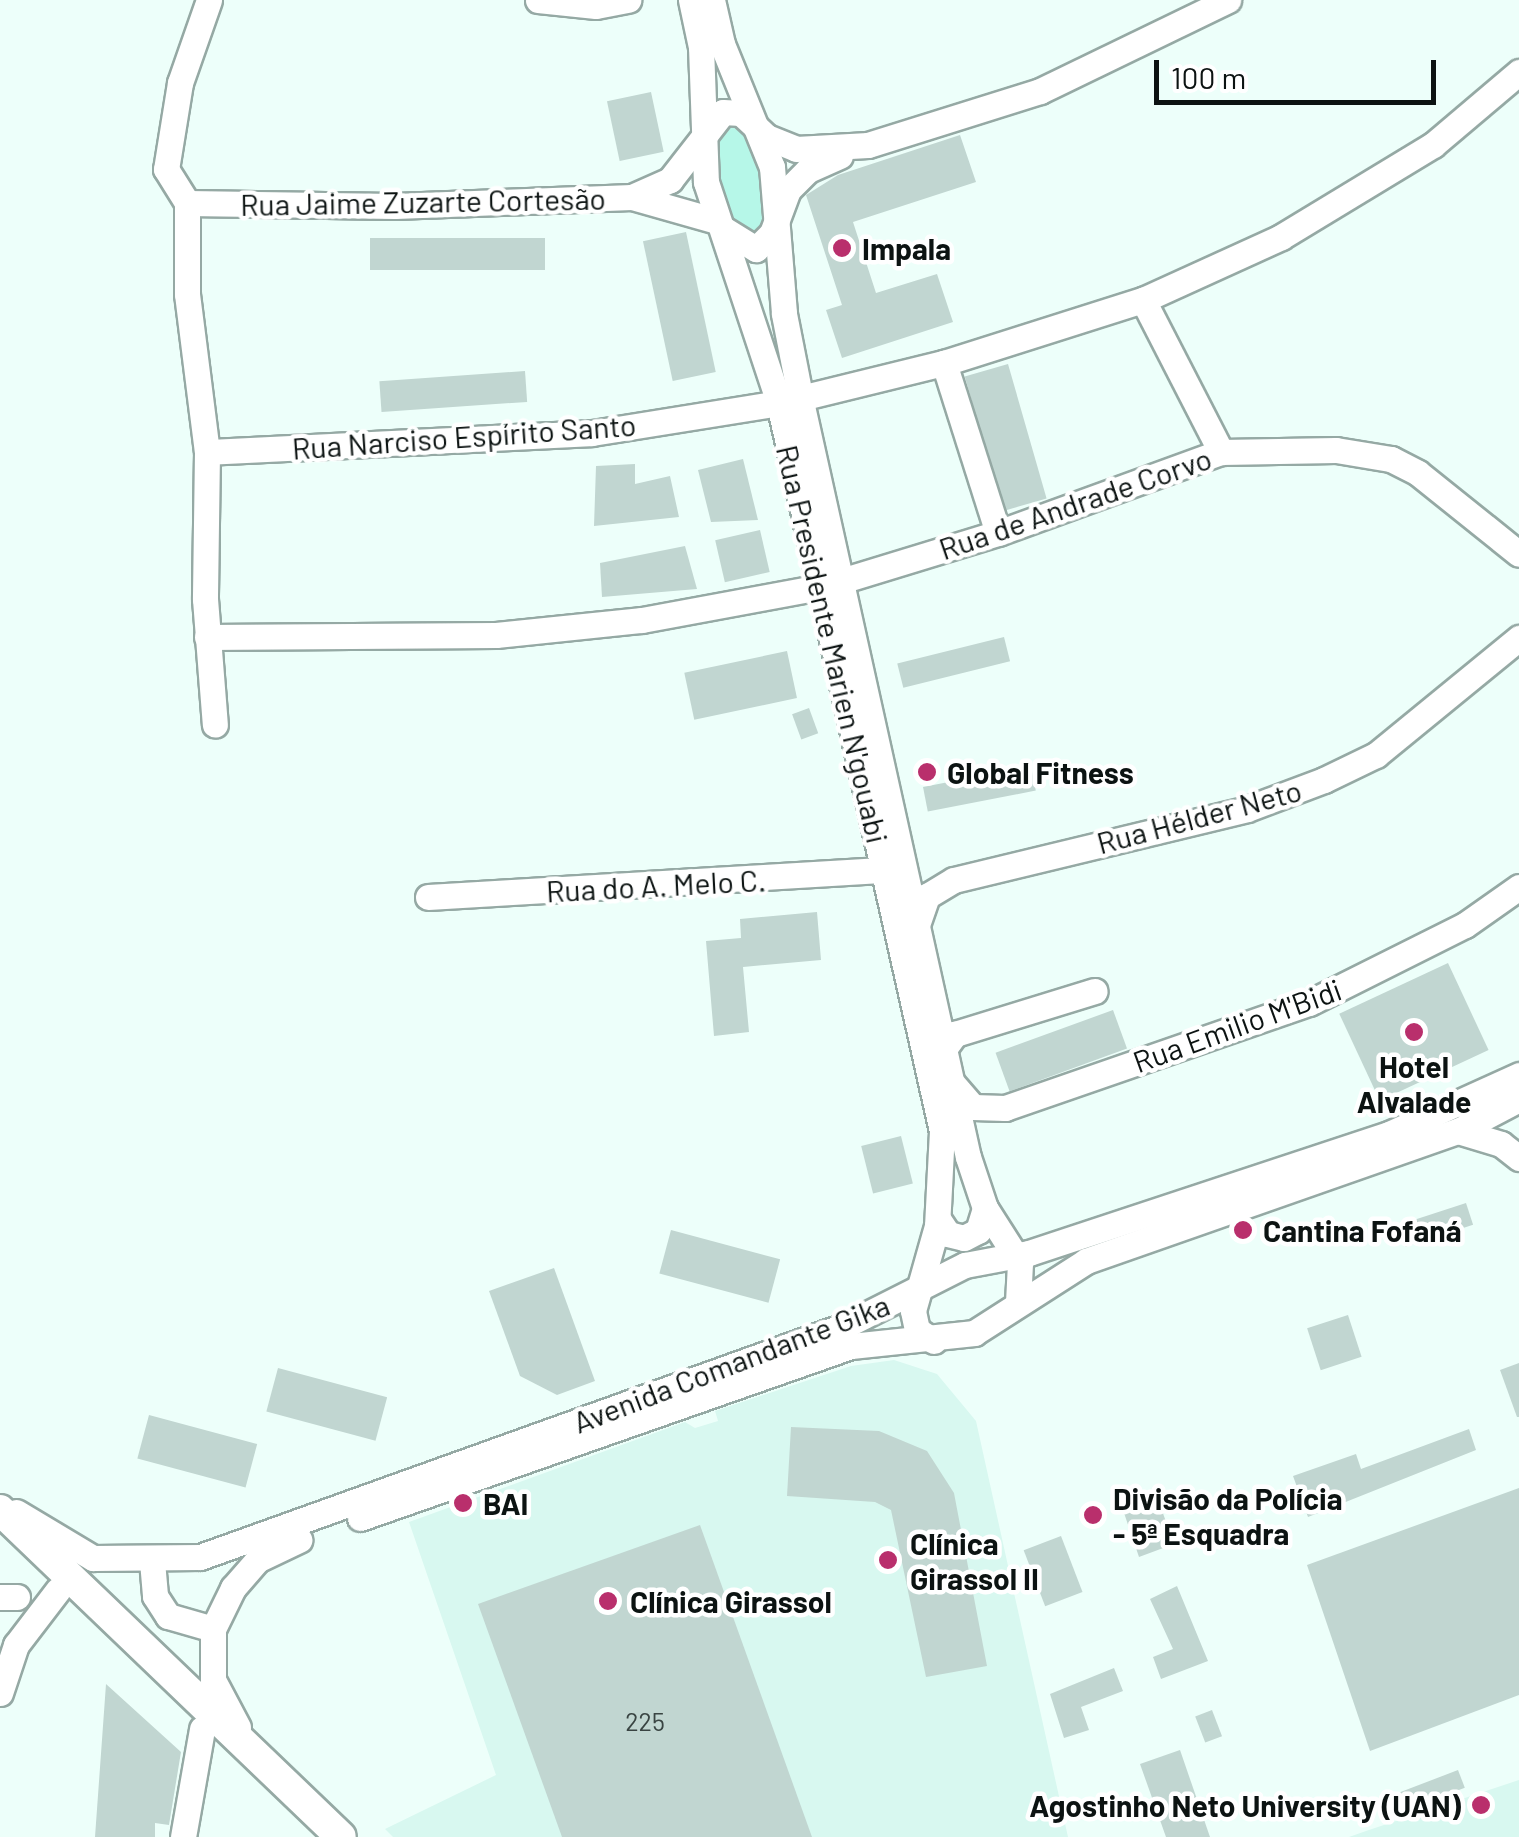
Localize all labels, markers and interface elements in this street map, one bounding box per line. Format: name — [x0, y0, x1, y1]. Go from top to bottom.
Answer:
scale bar — [1159, 40, 1442, 102]
text: 100 m — [1171, 59, 1246, 95]
street label: Rua Jaime Zuzarte Cortesão — [240, 180, 606, 222]
place label: Impala — [862, 230, 951, 266]
marker: Impala — [831, 237, 853, 259]
street label: Rua Narciso Espírito Santo — [291, 406, 637, 466]
street label: Rua de Andrade Corvo — [934, 439, 1216, 567]
street label: Rua Presidente Marien N'gouabi — [770, 441, 896, 847]
place label: Global Fitness — [947, 754, 1134, 790]
marker: Global Fitness — [916, 761, 938, 783]
street label: Rua Hélder Neto — [1093, 771, 1305, 861]
street label: Rua do A. Melo C. — [545, 861, 767, 909]
street label: Rua Emilio M'Bidi — [1128, 971, 1346, 1079]
marker: Hotel Alvalade — [1403, 1021, 1425, 1043]
place label: Hotel Alvalade — [1357, 1048, 1471, 1118]
place label: Cantina Fofaná — [1263, 1212, 1462, 1248]
marker: Cantina Fofaná — [1232, 1219, 1254, 1241]
street label: Avenida Comandante Gika — [568, 1286, 894, 1440]
place label: Divisão da Polícia - 5ª Esquadra — [1113, 1480, 1343, 1550]
place label: BAI — [483, 1485, 528, 1521]
marker: BAI — [452, 1492, 474, 1514]
marker: Divisão da Polícia - 5ª Esquadra — [1082, 1504, 1104, 1526]
place label: Clínica Girassol II — [910, 1525, 1039, 1596]
marker: Clínica Girassol II — [875, 1547, 901, 1573]
place label: Clínica Girassol — [630, 1583, 832, 1619]
marker: Clínica Girassol — [595, 1588, 621, 1614]
house number: 225 — [625, 1706, 665, 1736]
place label: Agostinho Neto University (UAN) — [1029, 1787, 1461, 1823]
marker: Agostinho Neto University (UAN) — [1470, 1794, 1492, 1816]

